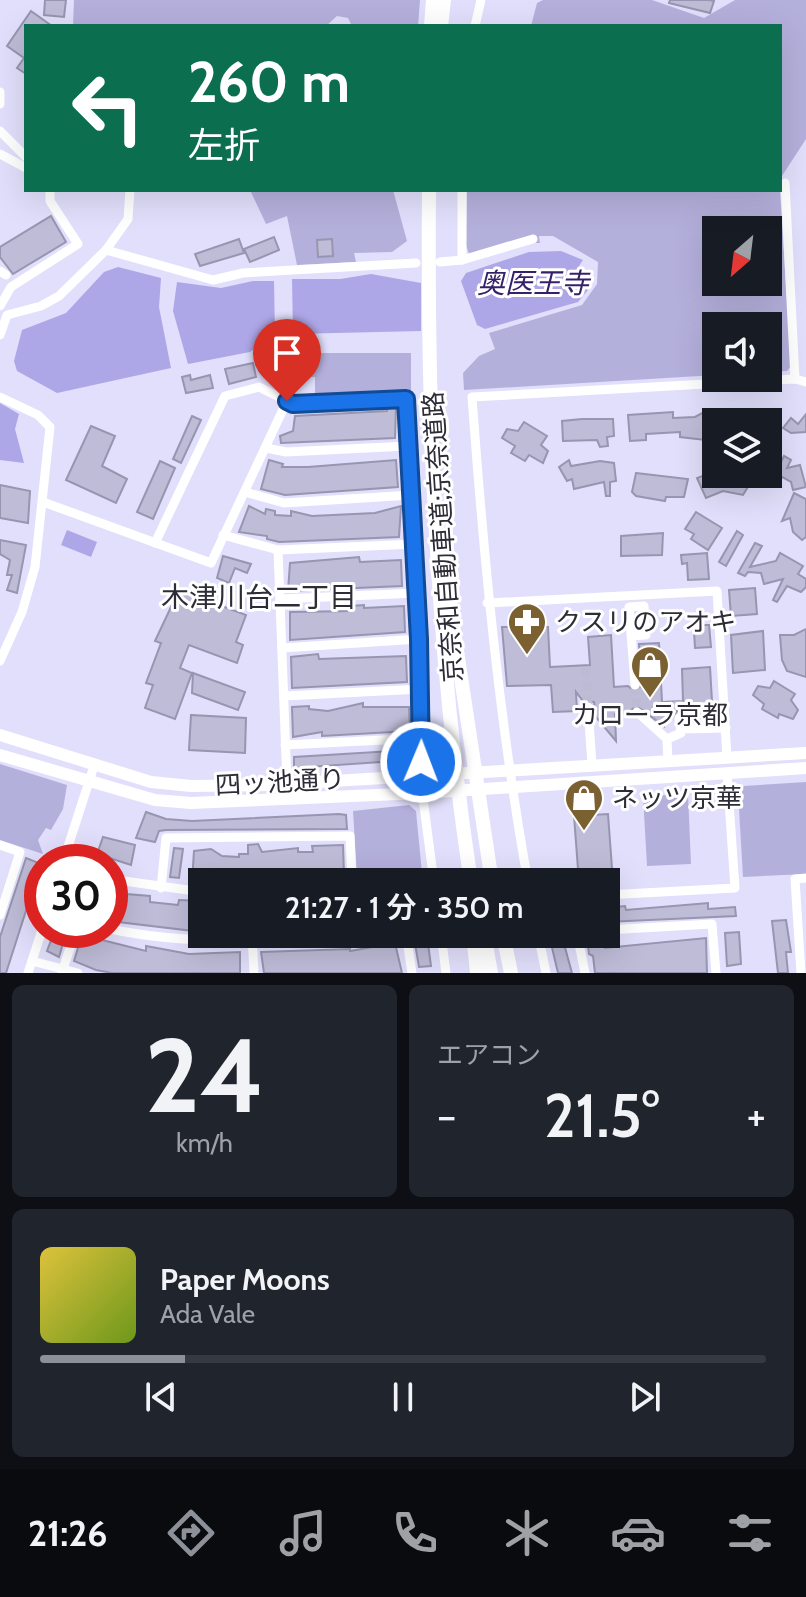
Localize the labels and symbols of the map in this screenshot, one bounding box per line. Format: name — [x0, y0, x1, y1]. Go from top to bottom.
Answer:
north arrow — [702, 216, 782, 296]
water label: 奥医王寺 — [477, 266, 592, 300]
pin — [253, 319, 321, 401]
street label: 京奈和自動車道;京奈道路 — [417, 390, 469, 684]
district label: 木津川台二丁目 — [161, 580, 357, 614]
pharmacy icon: クスリのアオキ — [506, 601, 548, 656]
place label: クスリのアオキ — [555, 606, 736, 638]
shop icon: カローラ京都 — [629, 644, 671, 699]
place label: カローラ京都 — [572, 699, 728, 731]
position arrow — [379, 720, 463, 804]
street label: 四ッ池通り — [214, 763, 346, 801]
shop icon: ネッツ京華 — [563, 777, 605, 832]
place label: ネッツ京華 — [612, 782, 742, 814]
speed limit sign: 30 — [24, 844, 128, 948]

